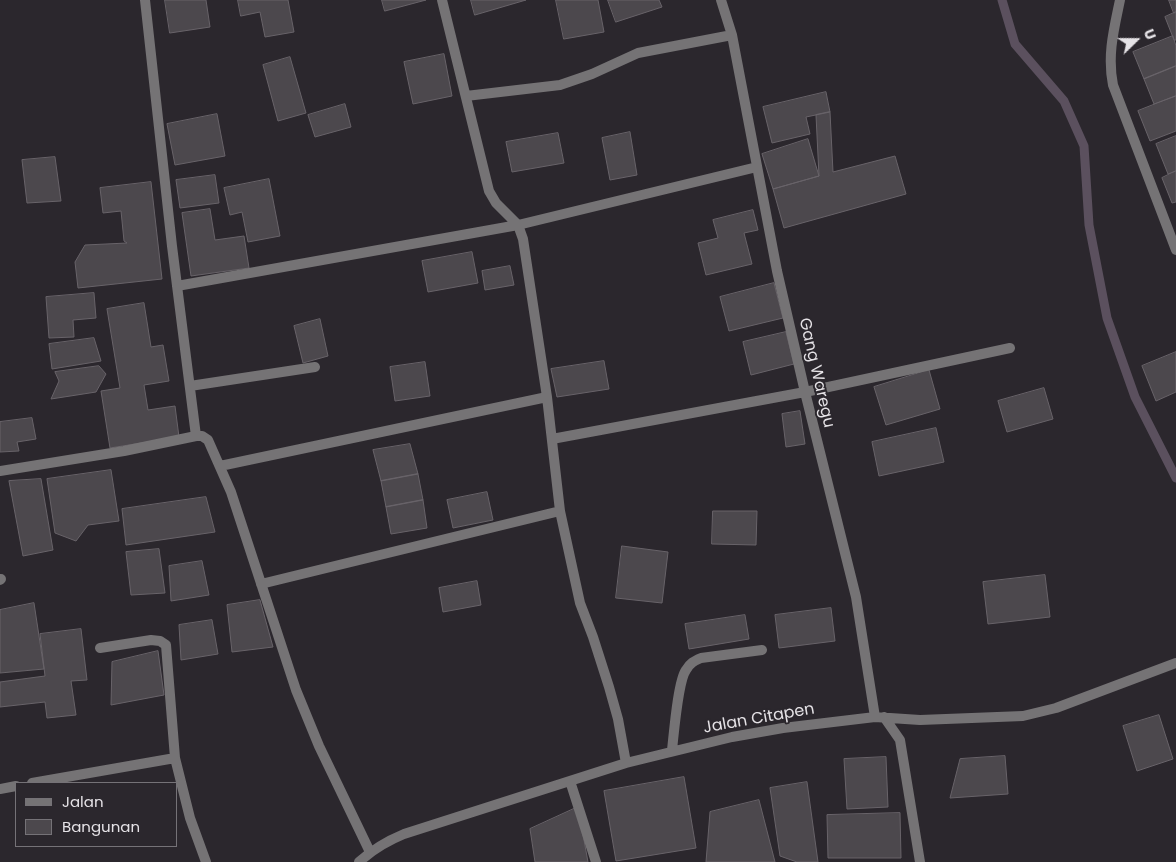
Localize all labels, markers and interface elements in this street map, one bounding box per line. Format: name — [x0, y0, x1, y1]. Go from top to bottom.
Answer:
north arrow — [1111, 15, 1161, 65]
text: U — [1139, 26, 1161, 43]
street label: Gang Waregu — [794, 316, 838, 430]
street label: Jalan Citapen — [702, 700, 816, 738]
legend — [15, 782, 178, 847]
text: Jalan — [62, 791, 104, 812]
text: Bangunan — [62, 816, 140, 837]

